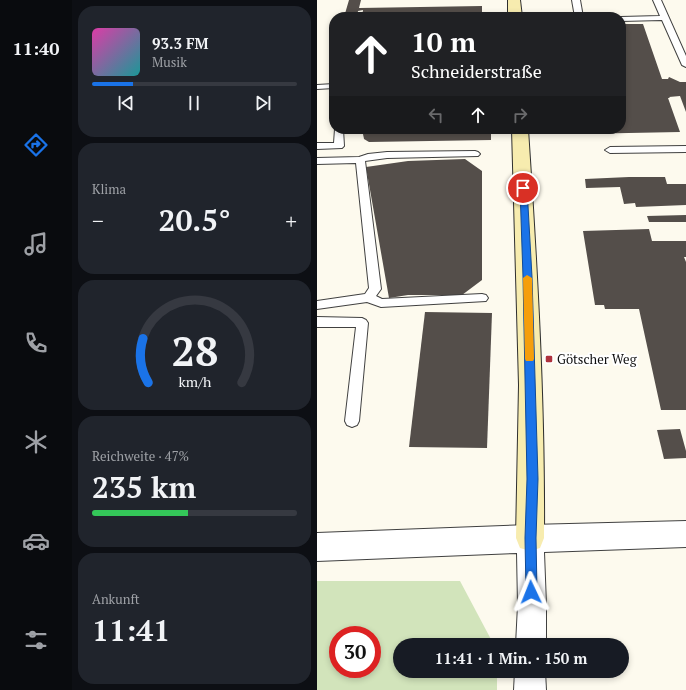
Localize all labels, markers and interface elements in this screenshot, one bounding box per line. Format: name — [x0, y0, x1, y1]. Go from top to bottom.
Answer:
text: 10 m — [411, 23, 476, 60]
icon: ahead — [345, 28, 397, 80]
text: 93.3 FM — [152, 33, 209, 53]
text: 11:40 — [13, 36, 59, 60]
text: Musik — [152, 53, 187, 71]
text: Schneiderstraße — [411, 59, 542, 83]
icon: previous — [115, 92, 137, 114]
icon: pause — [183, 92, 205, 114]
icon: next — [252, 92, 274, 114]
icon: left — [425, 104, 447, 126]
icon: ahead — [467, 104, 489, 126]
icon: right — [509, 104, 531, 126]
icon: directions — [22, 131, 50, 159]
pin — [506, 171, 540, 205]
icon: arrive — [512, 177, 534, 199]
text: Klima — [92, 180, 126, 198]
text: 20.5° — [158, 200, 231, 240]
text: − — [92, 206, 104, 235]
text: + — [285, 206, 297, 235]
icon: music — [22, 230, 50, 258]
text: 28 — [171, 323, 218, 378]
icon: phone — [22, 329, 50, 357]
place label: Götscher Weg — [557, 350, 637, 368]
marker: Götscher Weg — [544, 354, 554, 364]
text: km/h — [178, 372, 212, 391]
icon: climate — [22, 428, 50, 456]
text: Reichweite · 47% — [92, 447, 189, 465]
text: 235 km — [92, 467, 196, 507]
icon: car — [22, 527, 50, 555]
position arrow — [510, 571, 552, 613]
text: Ankunft — [92, 590, 140, 608]
text: 11:41 — [92, 610, 170, 650]
icon: filters — [22, 626, 50, 654]
speed limit sign: 30 — [329, 626, 381, 678]
text: 11:41 · 1 Min. · 150 m — [435, 648, 587, 668]

